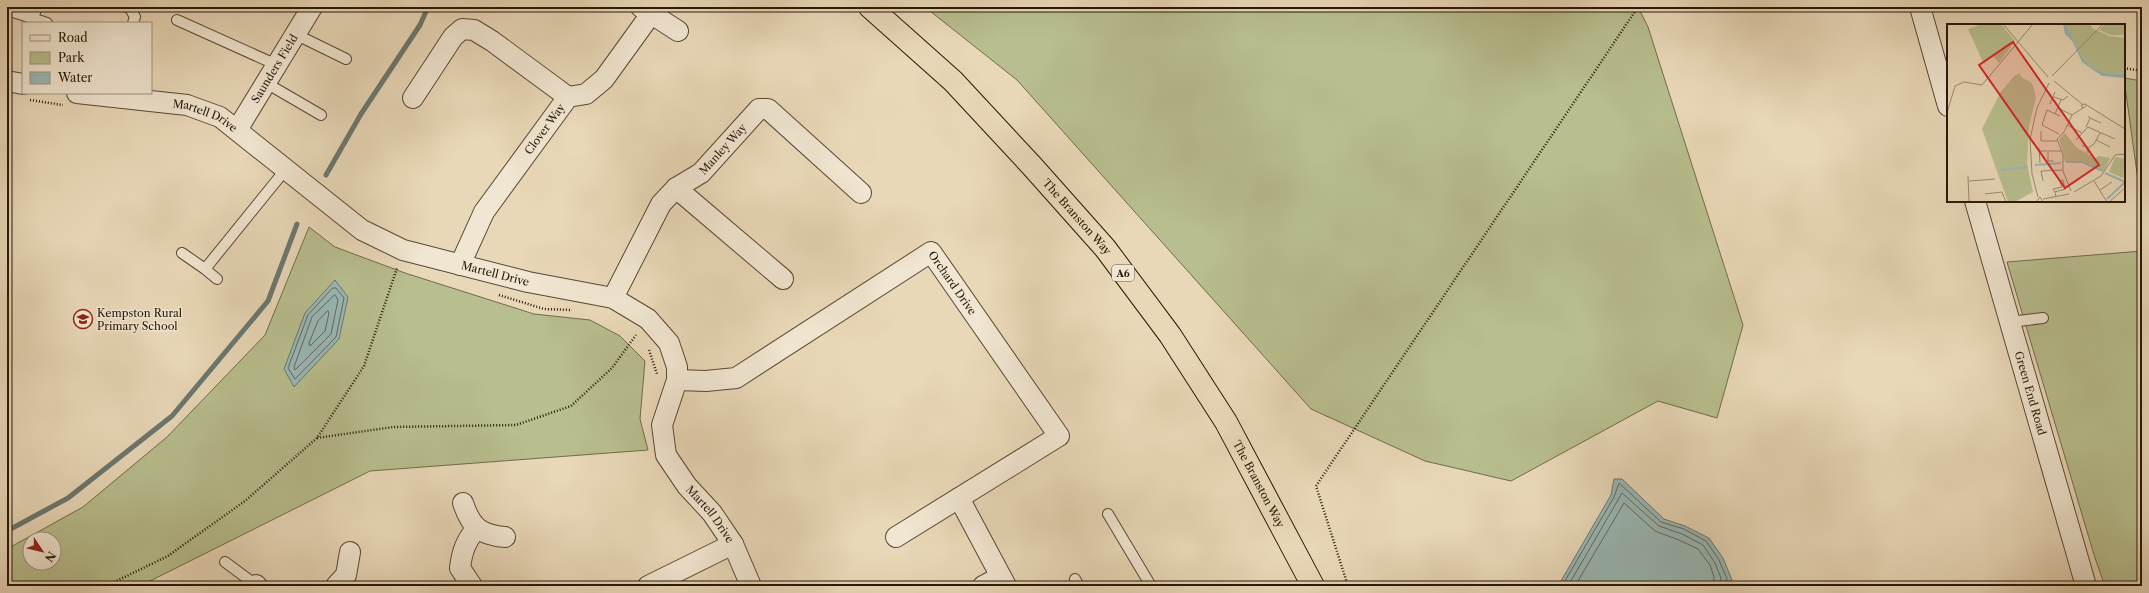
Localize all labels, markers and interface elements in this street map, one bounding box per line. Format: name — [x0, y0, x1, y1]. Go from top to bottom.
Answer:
legend — [22, 22, 152, 94]
inset map — [1947, 24, 2125, 202]
text: Road — [58, 30, 88, 45]
street label: Saunders Field — [248, 31, 301, 105]
text: Park — [58, 50, 85, 65]
text: Water — [57, 70, 92, 85]
street label: Martell Drive — [172, 96, 240, 135]
street label: Clover Way — [521, 100, 568, 157]
street label: Manley Way — [696, 120, 750, 177]
street label: The Branston Way — [1040, 176, 1115, 258]
street label: Orchard Drive — [925, 248, 980, 318]
street label: Martell Drive — [460, 258, 531, 289]
road number: A6 — [1112, 265, 1134, 281]
place label: Kempston Rural Primary School — [97, 306, 183, 333]
school or university icon: Kempston Rural Primary School — [72, 308, 94, 330]
street label: Green End Road — [2012, 349, 2049, 437]
street label: The Branston Way — [1230, 438, 1288, 531]
street label: Martell Drive — [683, 482, 737, 545]
north arrow — [22, 531, 62, 571]
text: N — [41, 549, 59, 565]

